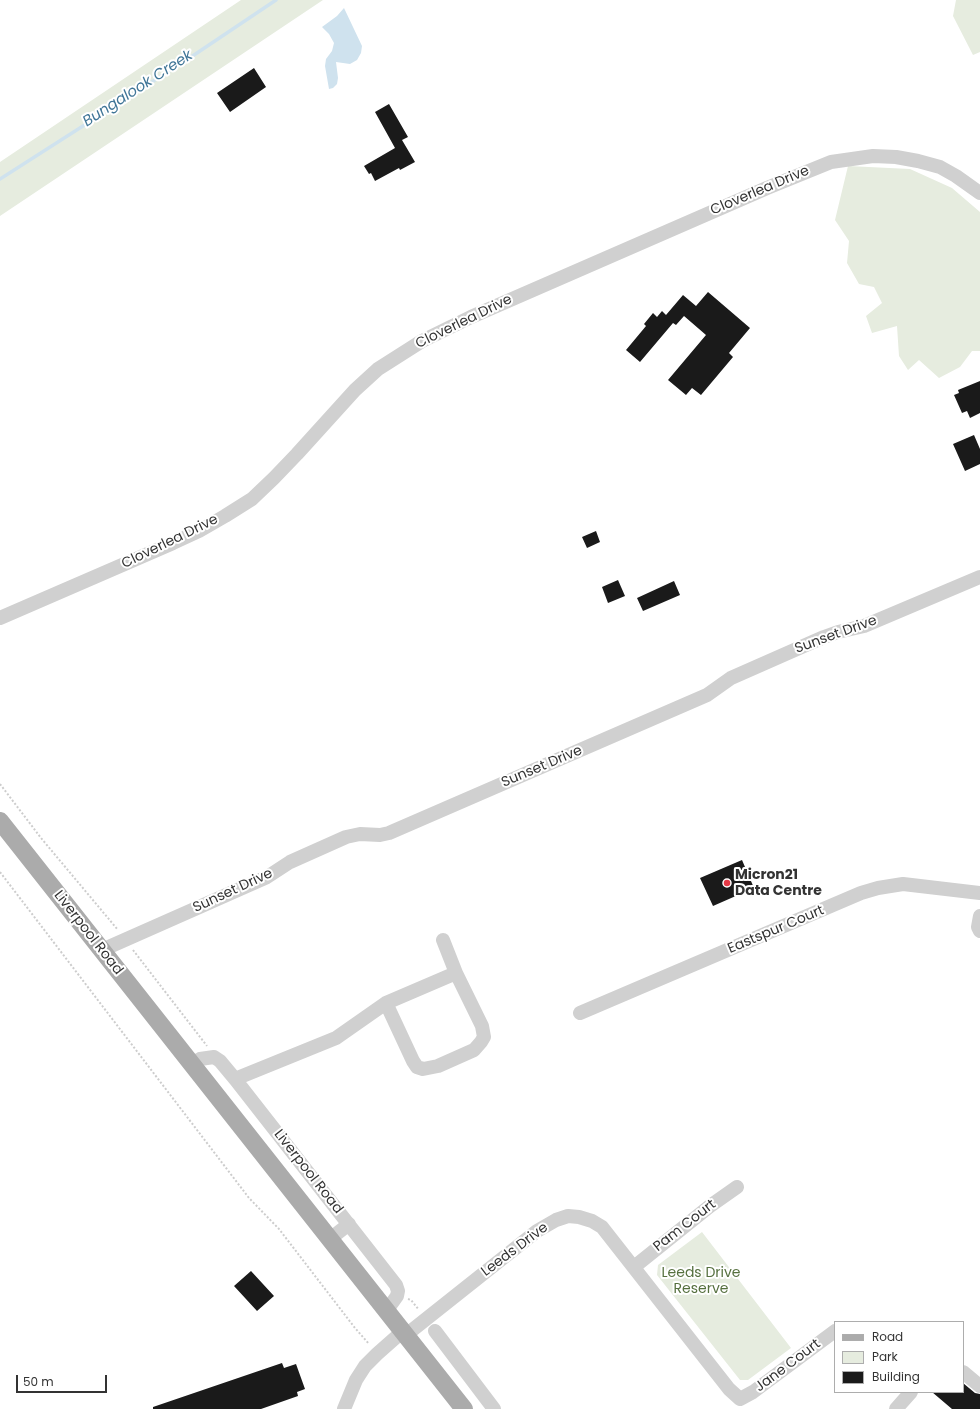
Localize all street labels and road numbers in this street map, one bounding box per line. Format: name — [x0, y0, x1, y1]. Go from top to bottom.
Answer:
street label: Cloverlea Drive — [708, 163, 812, 219]
street label: Cloverlea Drive — [413, 291, 515, 353]
street label: Cloverlea Drive — [119, 511, 221, 573]
street label: Sunset Drive — [793, 612, 879, 658]
street label: Sunset Drive — [499, 742, 585, 792]
street label: Sunset Drive — [190, 865, 276, 917]
street label: Liverpool Road — [50, 888, 126, 978]
street label: Eastspur Court — [725, 902, 827, 958]
street label: Liverpool Road — [270, 1127, 346, 1217]
street label: Pam Court — [650, 1196, 720, 1256]
street label: Leeds Drive — [478, 1220, 552, 1280]
street label: Jane Court — [752, 1336, 824, 1396]

